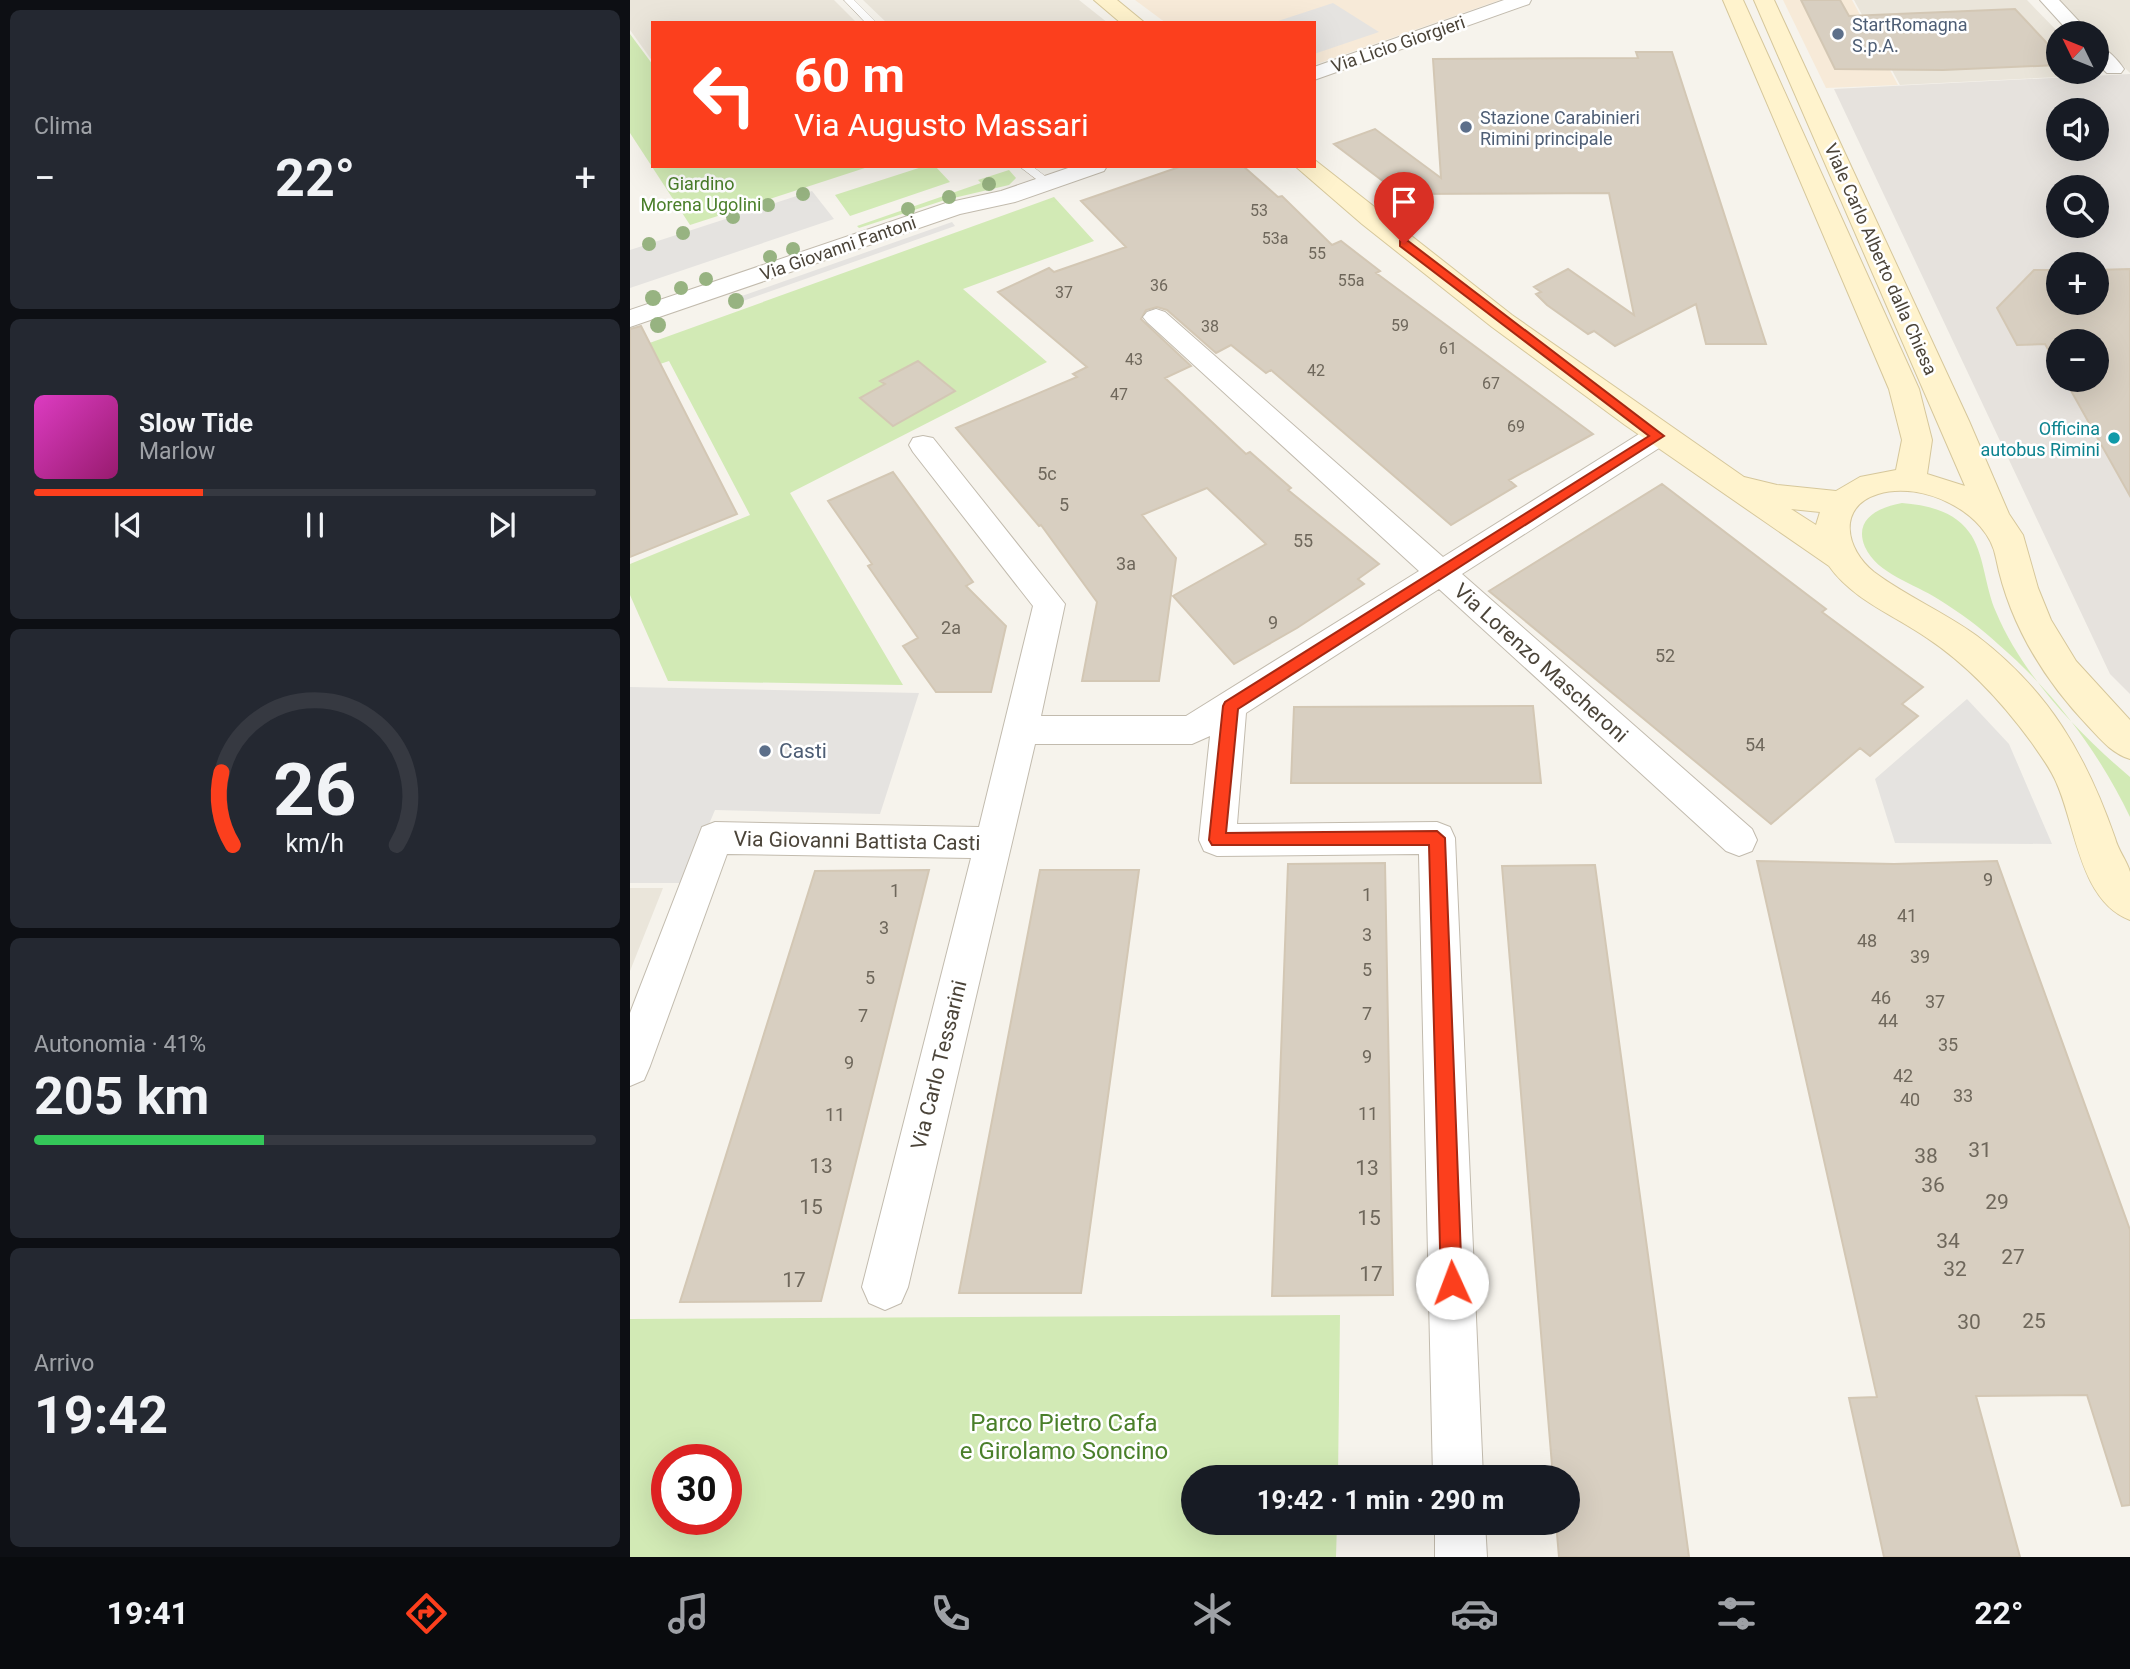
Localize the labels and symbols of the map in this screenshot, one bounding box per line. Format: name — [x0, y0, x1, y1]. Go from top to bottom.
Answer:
street label: Via Licio Giorgieri — [1328, 11, 1468, 77]
place label: StartRomagna S.p.A. — [1852, 14, 1968, 56]
north arrow — [2046, 21, 2109, 84]
marker: StartRomagna S.p.A. — [1830, 26, 1846, 42]
place label: Stazione Carabinieri Rimini principale — [1480, 107, 1640, 149]
marker: Stazione Carabinieri Rimini principale — [1458, 119, 1474, 135]
street label: Viale Carlo Alberto dalla Chiesa — [1820, 140, 1942, 378]
pin — [1374, 172, 1434, 244]
park label: Giardino Morena Ugolini — [641, 173, 761, 215]
house number: 53 — [1250, 201, 1268, 220]
street label: Via Giovanni Fantoni — [757, 211, 919, 285]
house number: 53a — [1262, 229, 1288, 248]
house number: 55 — [1308, 244, 1326, 263]
house number: 55a — [1338, 271, 1364, 290]
house number: 36 — [1150, 276, 1168, 295]
house number: 37 — [1055, 283, 1073, 302]
house number: 59 — [1391, 316, 1409, 335]
house number: 38 — [1201, 317, 1219, 336]
house number: 61 — [1439, 339, 1457, 358]
house number: 43 — [1125, 350, 1143, 369]
house number: 42 — [1307, 361, 1325, 380]
house number: 67 — [1482, 374, 1500, 393]
house number: 47 — [1110, 385, 1128, 404]
house number: 69 — [1507, 417, 1525, 436]
place label: Officina autobus Rimini — [1981, 418, 2100, 460]
marker: Officina autobus Rimini — [2106, 430, 2122, 446]
house number: 5c — [1037, 463, 1057, 484]
house number: 5 — [1059, 494, 1069, 515]
house number: 55 — [1293, 530, 1313, 551]
house number: 3a — [1116, 553, 1136, 574]
street label: Via Lorenzo Mascheroni — [1449, 579, 1633, 747]
house number: 9 — [1268, 612, 1278, 633]
house number: 2a — [941, 617, 961, 638]
house number: 52 — [1655, 645, 1675, 666]
house number: 54 — [1745, 734, 1765, 755]
place label: Casti — [779, 739, 827, 763]
marker: Casti — [757, 743, 773, 759]
street label: Via Giovanni Battista Casti — [733, 827, 981, 855]
house number: 9 — [1983, 869, 1993, 890]
house number: 1 — [890, 880, 900, 901]
house number: 1 — [1362, 884, 1372, 905]
house number: 41 — [1897, 905, 1917, 926]
house number: 3 — [879, 917, 889, 938]
house number: 3 — [1362, 924, 1372, 945]
house number: 48 — [1857, 930, 1877, 951]
house number: 39 — [1910, 946, 1930, 967]
house number: 5 — [1362, 959, 1372, 980]
house number: 5 — [865, 967, 875, 988]
street label: Via Carlo Tessarini — [906, 978, 972, 1152]
house number: 46 — [1871, 987, 1891, 1008]
house number: 37 — [1925, 991, 1945, 1012]
house number: 7 — [1362, 1003, 1372, 1024]
house number: 7 — [858, 1005, 868, 1026]
house number: 44 — [1878, 1010, 1898, 1031]
house number: 35 — [1938, 1034, 1958, 1055]
house number: 9 — [1362, 1046, 1372, 1067]
house number: 9 — [844, 1052, 854, 1073]
house number: 42 — [1893, 1065, 1913, 1086]
house number: 33 — [1953, 1085, 1973, 1106]
house number: 40 — [1900, 1089, 1920, 1110]
house number: 11 — [1358, 1103, 1378, 1124]
house number: 11 — [825, 1104, 845, 1125]
house number: 31 — [1968, 1138, 1992, 1162]
house number: 38 — [1914, 1144, 1938, 1168]
house number: 13 — [809, 1154, 833, 1178]
house number: 13 — [1355, 1156, 1379, 1180]
house number: 36 — [1921, 1173, 1945, 1197]
house number: 29 — [1985, 1190, 2009, 1214]
house number: 15 — [799, 1195, 823, 1219]
house number: 15 — [1357, 1206, 1381, 1230]
house number: 34 — [1936, 1229, 1960, 1253]
house number: 27 — [2001, 1245, 2025, 1269]
position arrow — [1415, 1246, 1489, 1320]
house number: 32 — [1943, 1257, 1967, 1281]
house number: 17 — [1359, 1262, 1383, 1286]
house number: 17 — [782, 1268, 806, 1292]
house number: 25 — [2022, 1309, 2046, 1333]
house number: 30 — [1957, 1310, 1981, 1334]
park label: Parco Pietro Cafa e Girolamo Soncino — [960, 1409, 1168, 1465]
speed limit sign: 30 — [651, 1444, 742, 1535]

